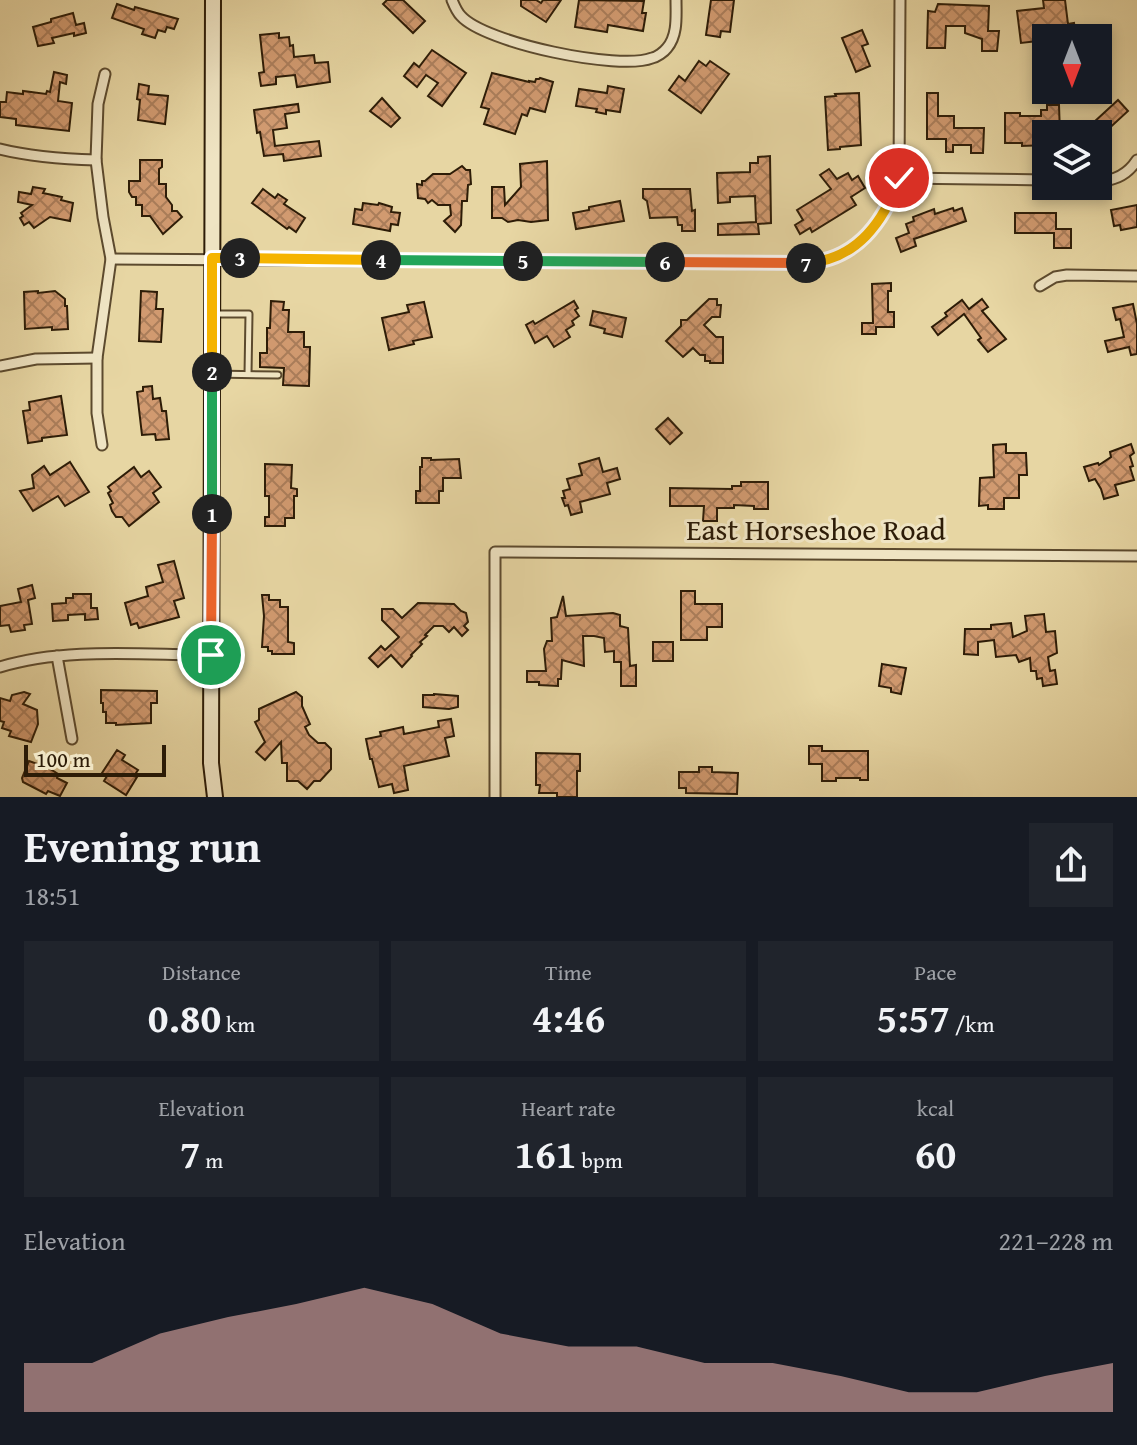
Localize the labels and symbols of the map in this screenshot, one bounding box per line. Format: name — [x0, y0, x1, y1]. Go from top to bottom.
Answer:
north arrow — [1032, 24, 1112, 104]
pin — [865, 144, 933, 212]
pin: 3 — [220, 238, 260, 278]
pin: 4 — [361, 240, 401, 280]
pin: 5 — [503, 241, 543, 281]
pin: 6 — [645, 242, 685, 282]
pin: 7 — [786, 243, 826, 283]
pin: 2 — [192, 352, 232, 392]
pin: 1 — [192, 494, 232, 534]
street label: East Horseshoe Road — [686, 507, 946, 551]
pin — [177, 621, 245, 689]
scale bar — [24, 741, 166, 777]

